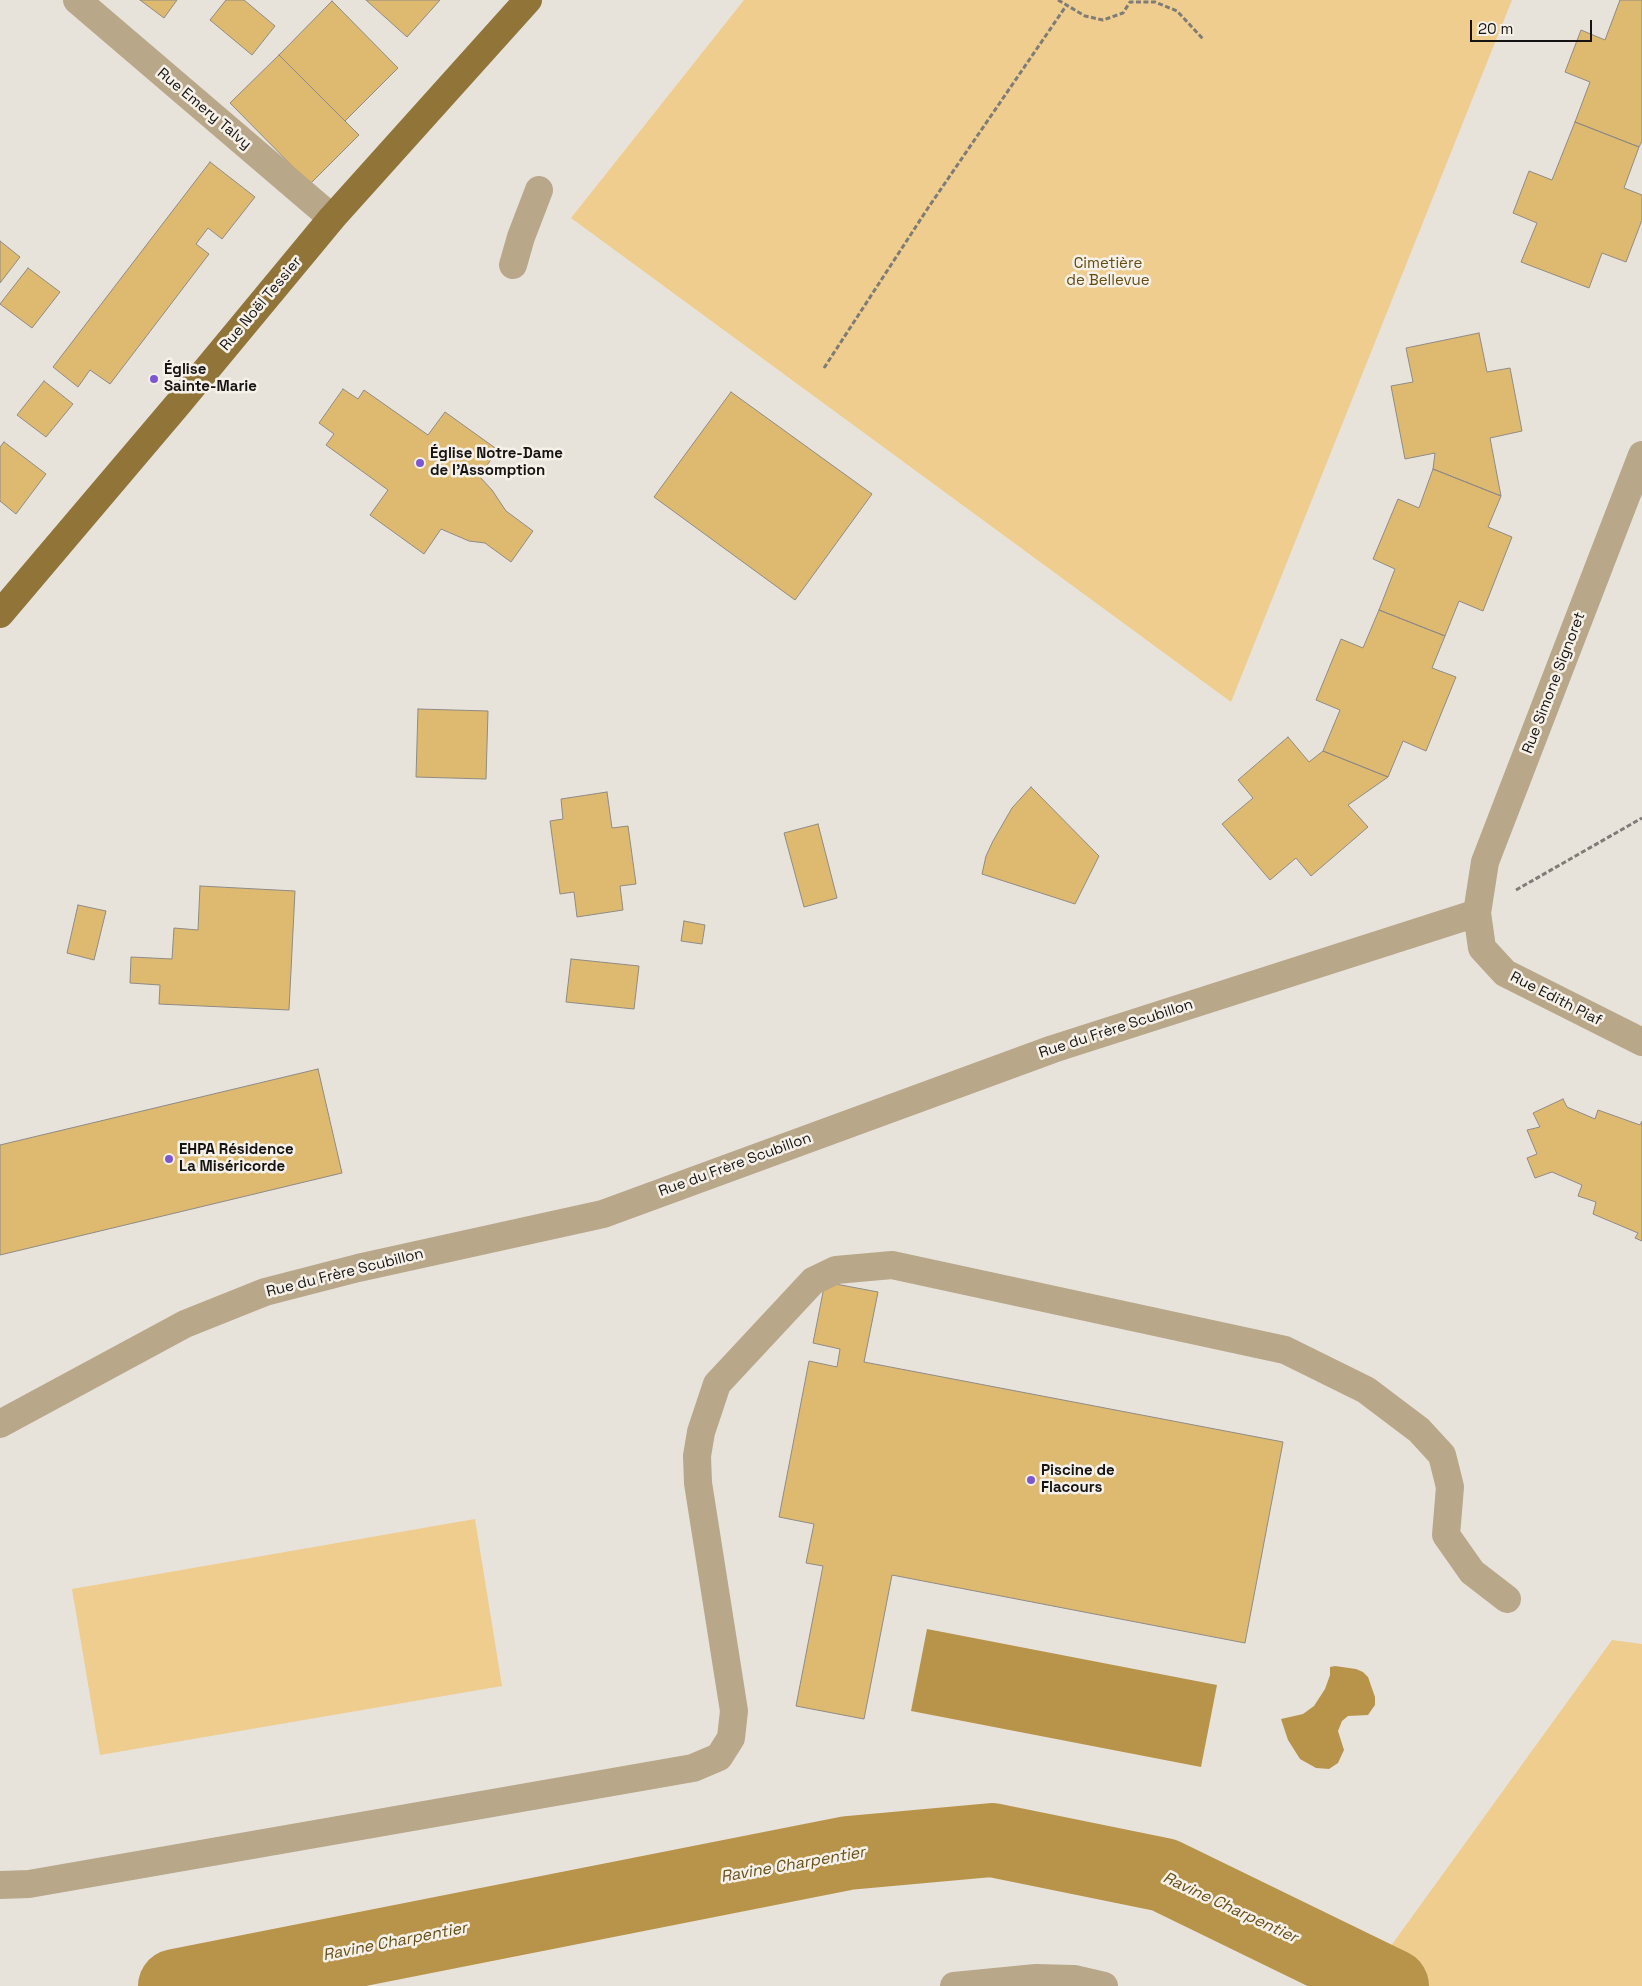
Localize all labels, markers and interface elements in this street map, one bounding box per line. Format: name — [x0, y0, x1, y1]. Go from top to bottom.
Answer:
scale bar — [1472, 10, 1594, 42]
text: 20 m — [1478, 19, 1513, 38]
street label: Rue Emery Talvy — [153, 64, 255, 154]
street label: Rue Noël Tessier — [216, 253, 306, 355]
park label: Cimetière de Bellevue — [1066, 255, 1150, 290]
place label: Église Sainte-Marie — [164, 361, 257, 396]
marker: Église Sainte-Marie — [148, 373, 160, 385]
place label: Église Notre-Dame de l'Assomption — [430, 445, 563, 480]
marker: Église Notre-Dame de l'Assomption — [414, 457, 426, 469]
street label: Rue Simone Signoret — [1519, 610, 1589, 756]
street label: Rue Edith Piaf — [1507, 968, 1605, 1030]
street label: Rue du Frère Scubillon — [1037, 996, 1195, 1062]
street label: Rue du Frère Scubillon — [656, 1129, 814, 1201]
place label: EHPA Résidence La Miséricorde — [179, 1141, 294, 1176]
marker: EHPA Résidence La Miséricorde — [163, 1153, 175, 1165]
street label: Rue du Frère Scubillon — [265, 1245, 425, 1301]
place label: Piscine de Flacours — [1041, 1462, 1115, 1497]
marker: Piscine de Flacours — [1025, 1474, 1037, 1486]
water label: Ravine Charpentier — [719, 1843, 867, 1887]
water label: Ravine Charpentier — [1160, 1868, 1300, 1948]
water label: Ravine Charpentier — [321, 1919, 469, 1965]

